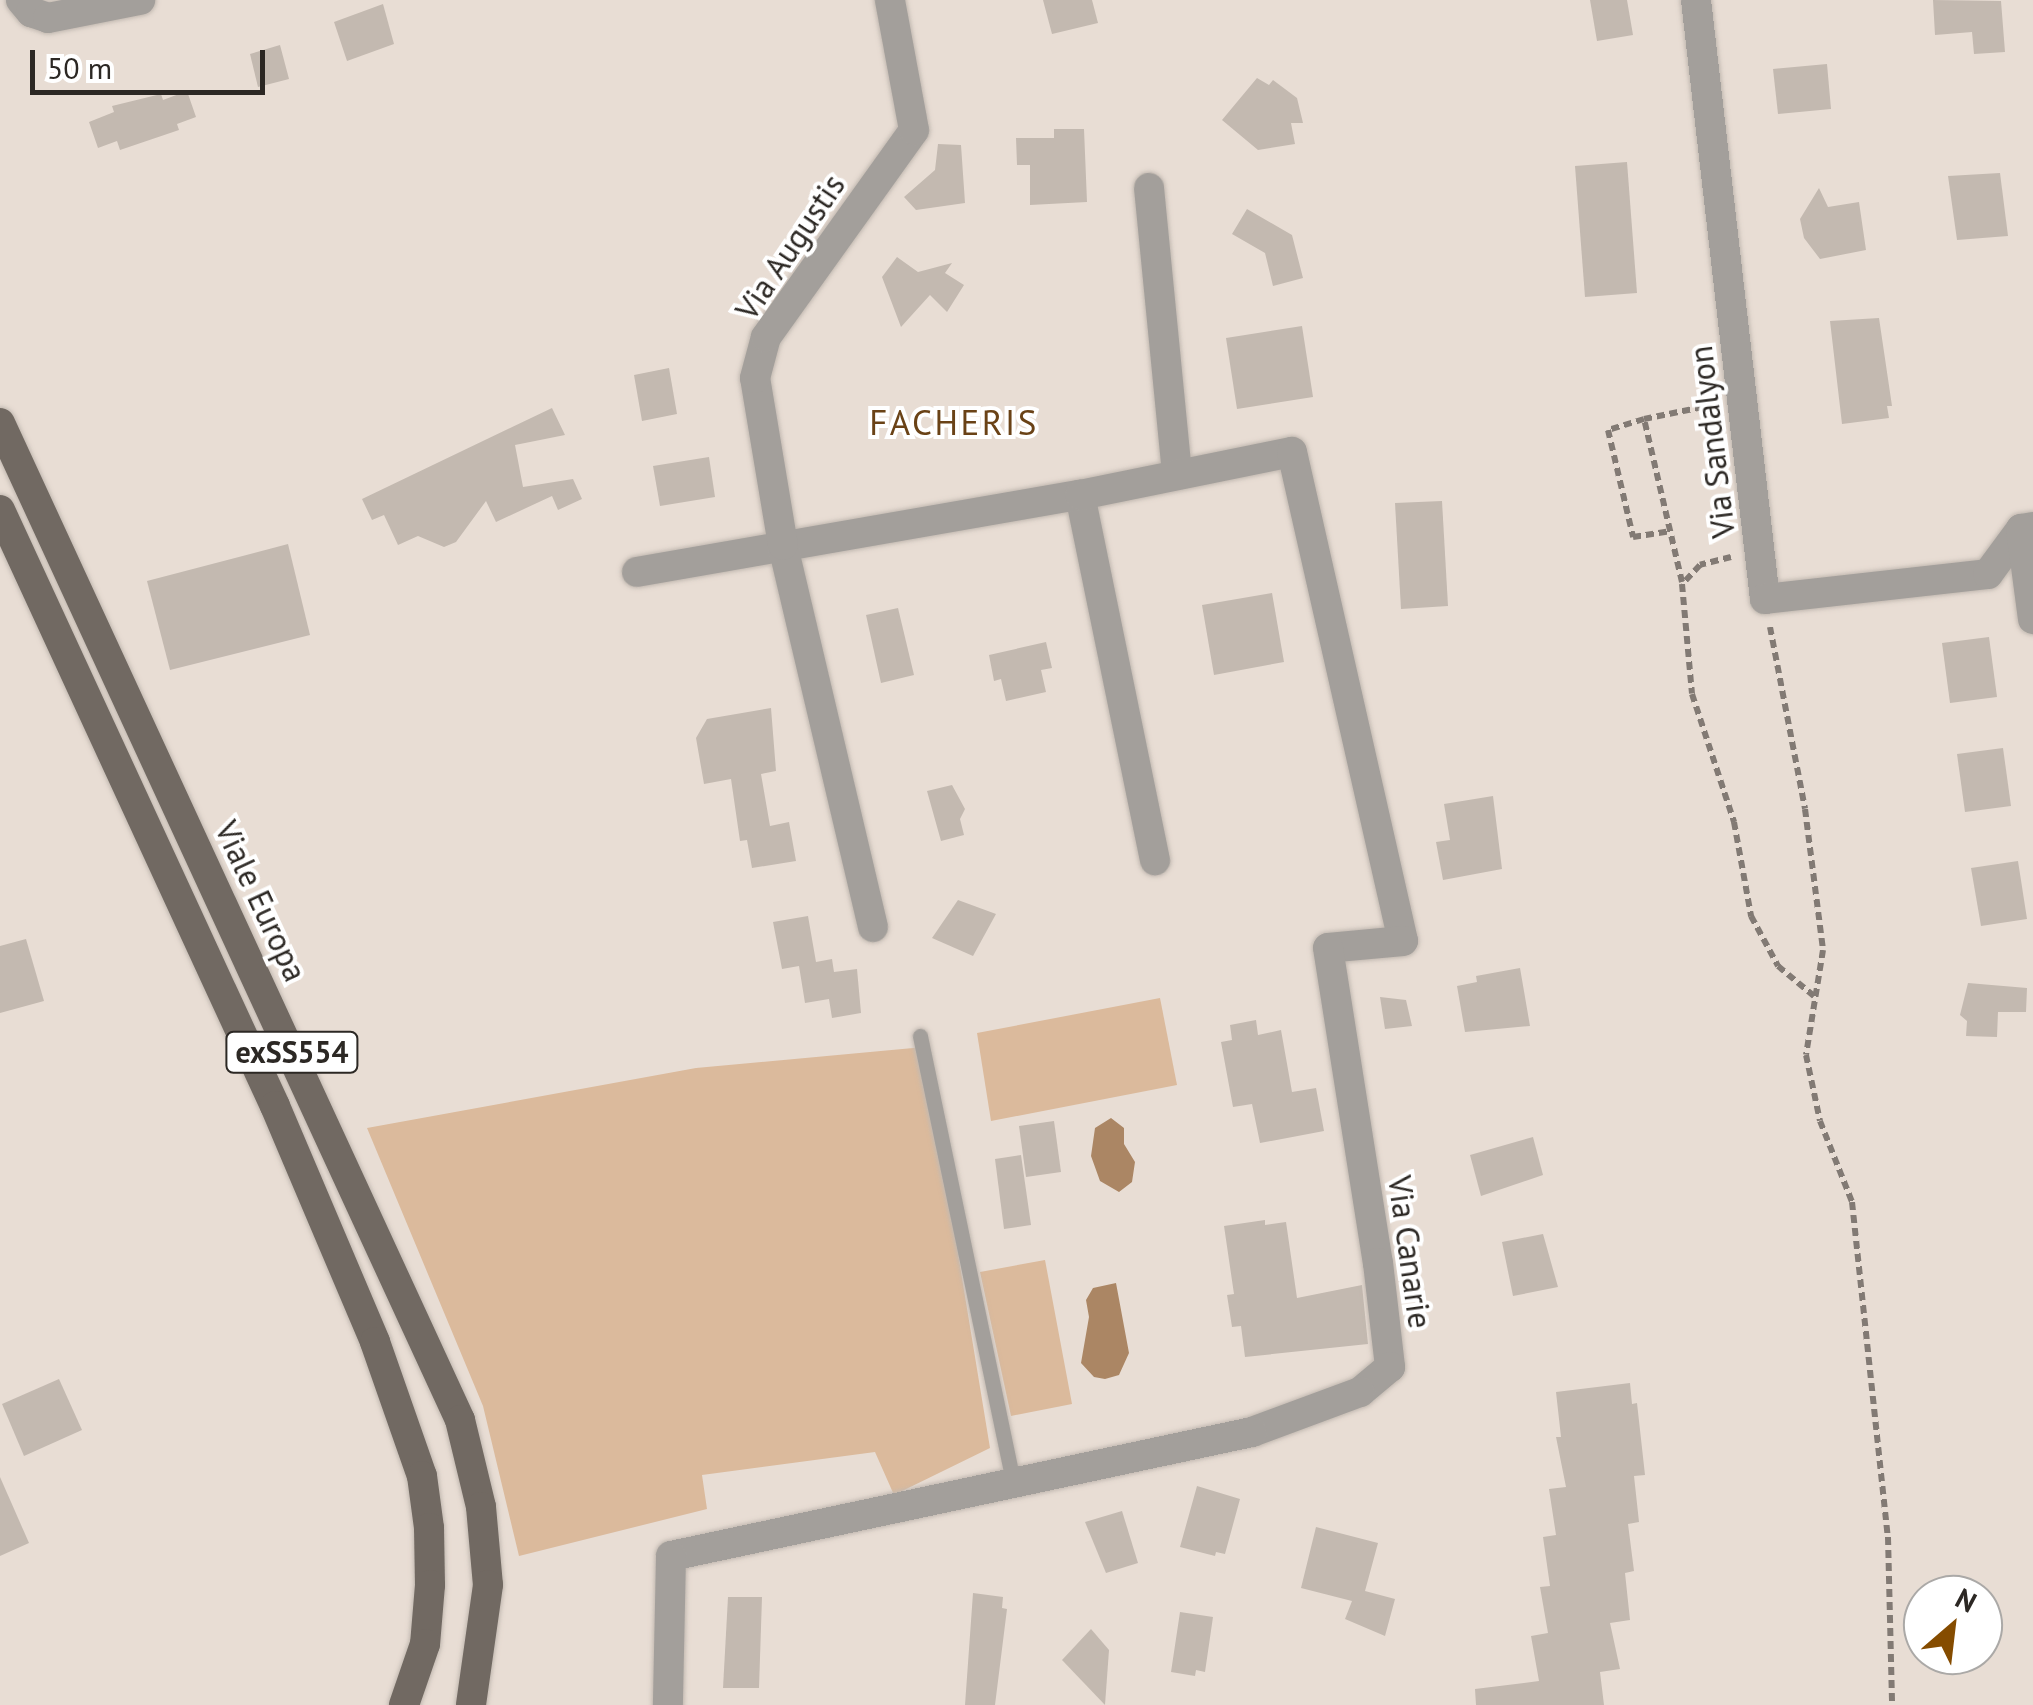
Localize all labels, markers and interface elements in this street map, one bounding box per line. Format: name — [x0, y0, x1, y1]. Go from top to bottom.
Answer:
scale bar — [35, 30, 270, 92]
text: 50 m — [47, 48, 112, 87]
street label: Via Augustis — [727, 167, 853, 327]
street label: Via Sandalyon — [1681, 344, 1743, 540]
district label: FACHERIS — [869, 401, 1039, 443]
street label: Viale Europa — [207, 815, 315, 987]
road number: exSS554 — [224, 1027, 360, 1077]
street label: Via Canarie — [1380, 1173, 1440, 1331]
north arrow — [1903, 1575, 2003, 1675]
text: N — [1950, 1579, 1983, 1620]

